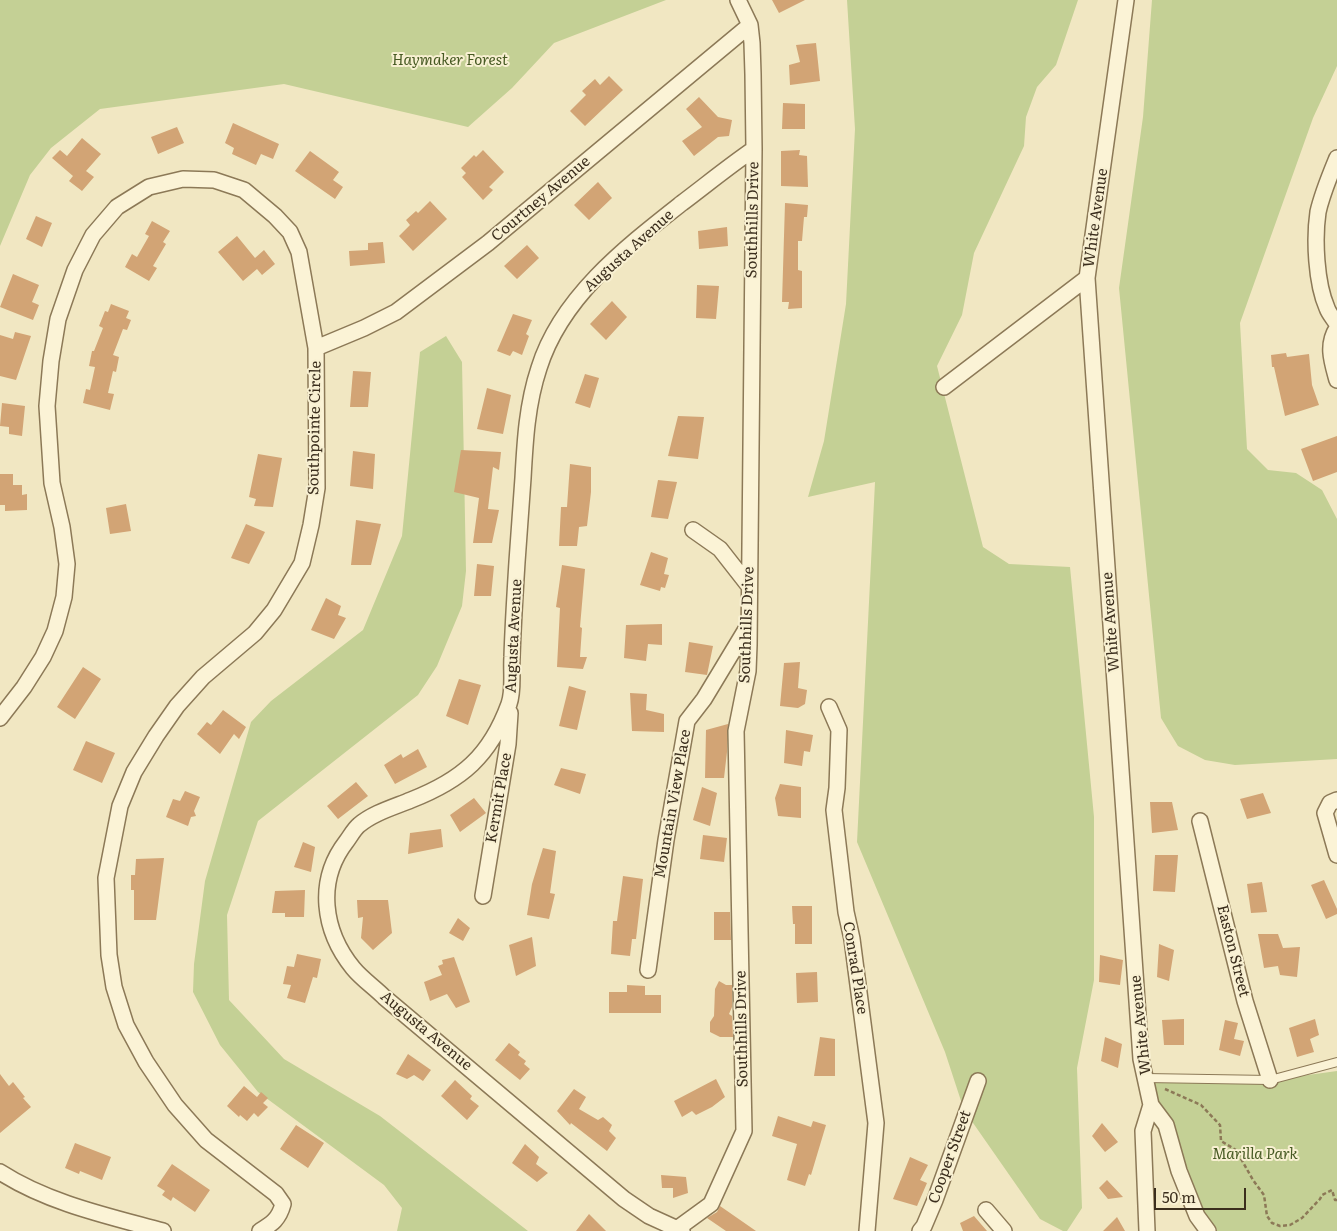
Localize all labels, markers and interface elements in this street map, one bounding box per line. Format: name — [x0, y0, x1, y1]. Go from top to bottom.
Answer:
park label: Haymaker Forest — [392, 52, 508, 70]
street label: Courtney Avenue — [488, 152, 594, 246]
street label: Southhills Drive — [743, 161, 763, 279]
street label: White Avenue — [1080, 167, 1112, 269]
street label: Augusta Avenue — [581, 206, 677, 296]
street label: Southpointe Circle — [305, 361, 325, 495]
street label: Southhills Drive — [736, 566, 758, 684]
street label: White Avenue — [1099, 571, 1123, 673]
street label: Augusta Avenue — [502, 579, 526, 693]
street label: Mountain View Place — [651, 728, 695, 880]
street label: Kermit Place — [482, 752, 516, 844]
street label: Easton Street — [1213, 903, 1253, 999]
street label: Conrad Place — [839, 920, 871, 1016]
street label: Southhills Drive — [732, 970, 752, 1088]
street label: White Avenue — [1127, 974, 1155, 1076]
street label: Augusta Avenue — [377, 987, 475, 1075]
street label: Cooper Street — [925, 1108, 975, 1206]
park label: Marilla Park — [1212, 1146, 1298, 1164]
scale bar — [1157, 1178, 1250, 1210]
text: 50 m — [1162, 1185, 1196, 1208]

